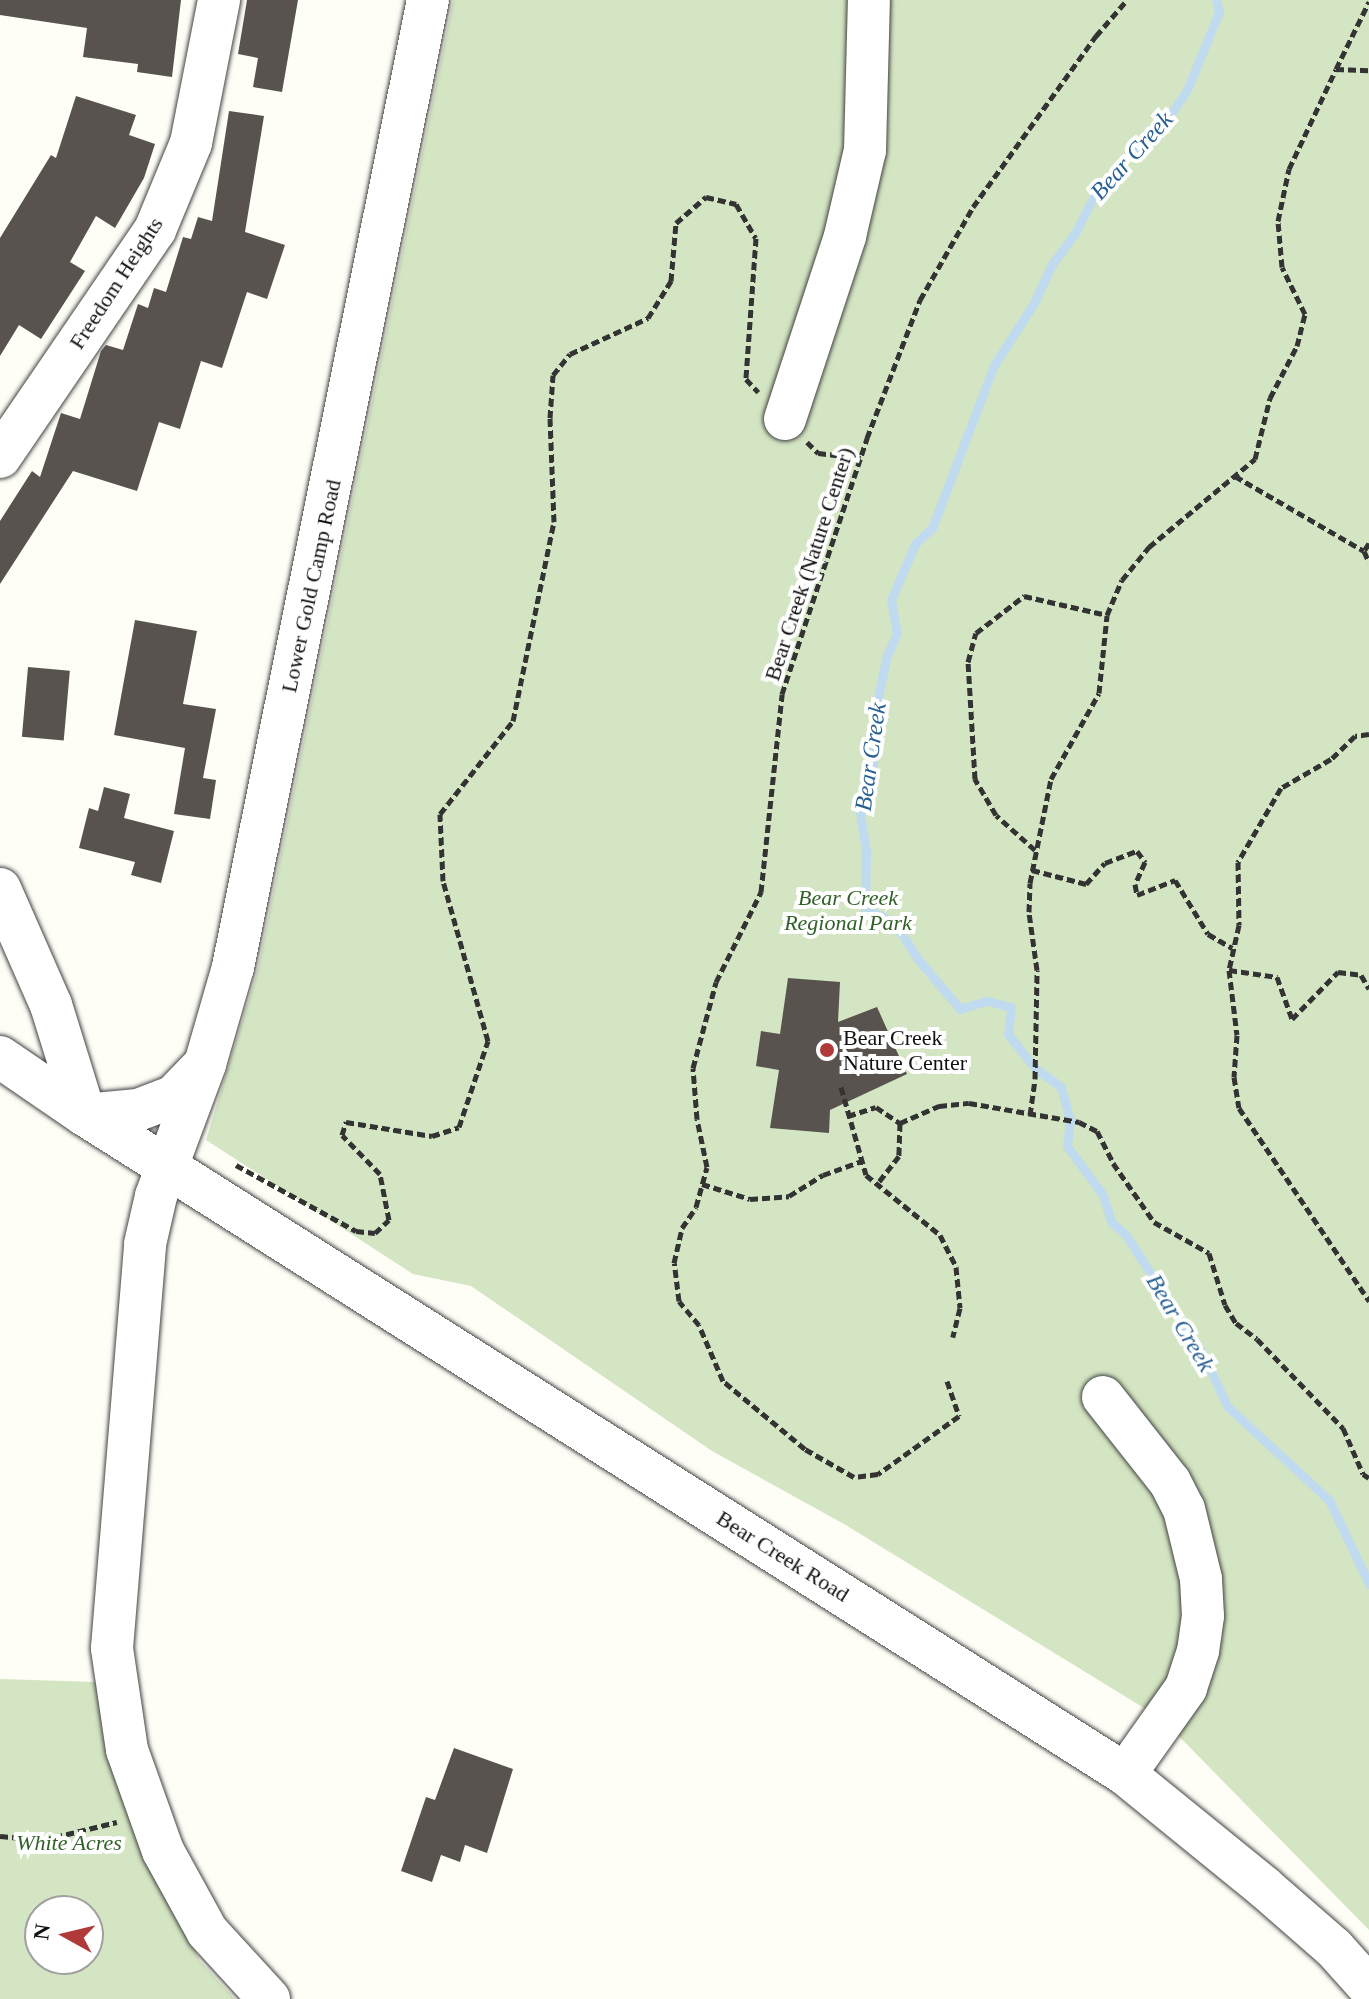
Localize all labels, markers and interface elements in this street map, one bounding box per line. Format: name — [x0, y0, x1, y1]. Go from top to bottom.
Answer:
water label: Bear Creek — [1085, 106, 1179, 206]
street label: Freedom Heights — [63, 212, 169, 354]
street label: Bear Creek (Nature Center) — [759, 444, 859, 684]
street label: Lower Gold Camp Road — [276, 477, 346, 695]
water label: Bear Creek — [849, 701, 893, 813]
park label: Bear Creek Regional Park — [784, 884, 912, 936]
place label: Bear Creek Nature Center — [843, 1024, 967, 1076]
marker: Bear Creek Nature Center — [818, 1041, 836, 1059]
water label: Bear Creek — [1140, 1269, 1220, 1377]
street label: Bear Creek Road — [712, 1505, 854, 1607]
park label: White Acres — [16, 1830, 122, 1856]
north arrow — [24, 1895, 104, 1975]
text: N — [28, 1922, 55, 1941]

